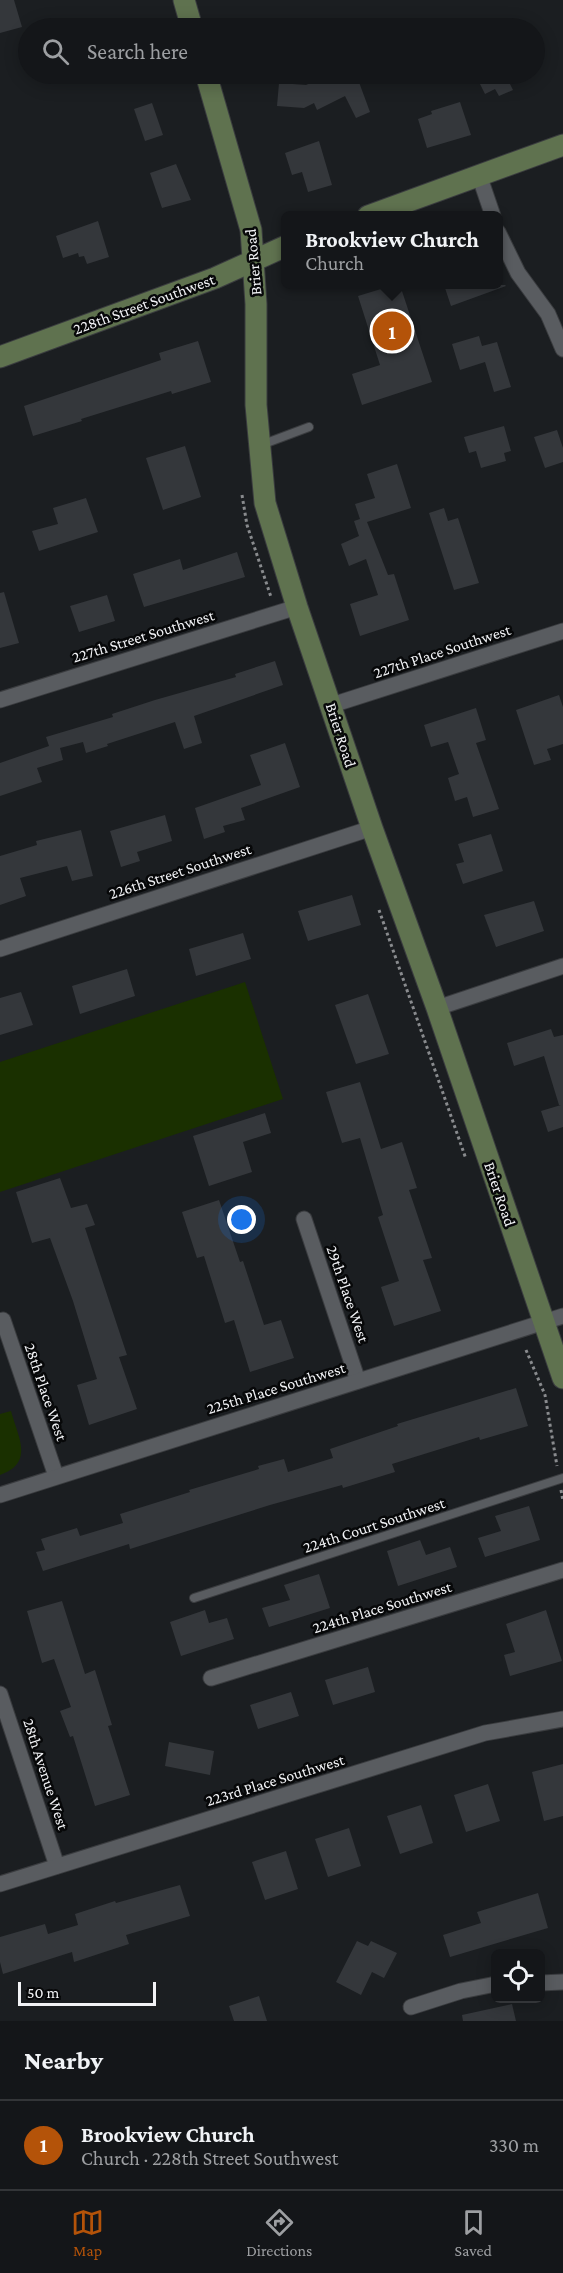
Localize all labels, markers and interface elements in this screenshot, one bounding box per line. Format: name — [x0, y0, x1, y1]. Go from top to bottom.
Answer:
search box — [18, 18, 545, 84]
icon: search — [39, 35, 72, 68]
text: Search here — [87, 39, 188, 64]
popup — [281, 211, 503, 289]
street label: Brier Road — [242, 227, 264, 296]
text: Brookview Church — [305, 227, 479, 252]
text: Church — [305, 252, 364, 274]
street label: 228th Street Southwest — [71, 270, 218, 337]
pin: 1 — [372, 308, 412, 354]
street label: 227th Street Southwest — [70, 606, 217, 666]
street label: 227th Place Southwest — [371, 621, 513, 681]
street label: Brier Road — [323, 701, 360, 770]
street label: 226th Street Southwest — [107, 840, 254, 902]
street label: Brier Road — [481, 1160, 519, 1229]
your location — [227, 1205, 256, 1234]
street label: 29th Place West — [323, 1243, 373, 1345]
street label: 28th Place West — [21, 1341, 71, 1444]
street label: 225th Place Southwest — [205, 1359, 348, 1417]
street label: 224th Court Southwest — [301, 1494, 448, 1556]
street label: 224th Place Southwest — [310, 1578, 454, 1636]
street label: 28th Avenue West — [20, 1716, 72, 1832]
street label: 223rd Place Southwest — [204, 1751, 347, 1809]
map controls — [491, 1949, 545, 2003]
button: locate — [491, 1949, 545, 2003]
scale bar — [18, 1979, 156, 2006]
text: 50 m — [27, 1984, 59, 2001]
text: Nearby — [24, 2046, 103, 2075]
text: Brookview Church — [81, 2122, 255, 2147]
text: 1 — [40, 2134, 47, 2156]
text: 330 m — [489, 2134, 539, 2156]
text: Church · 228th Street Southwest — [81, 2147, 338, 2169]
tab: Map — [71, 2206, 104, 2259]
tab: Directions — [246, 2206, 312, 2259]
tab: Saved — [454, 2206, 492, 2259]

